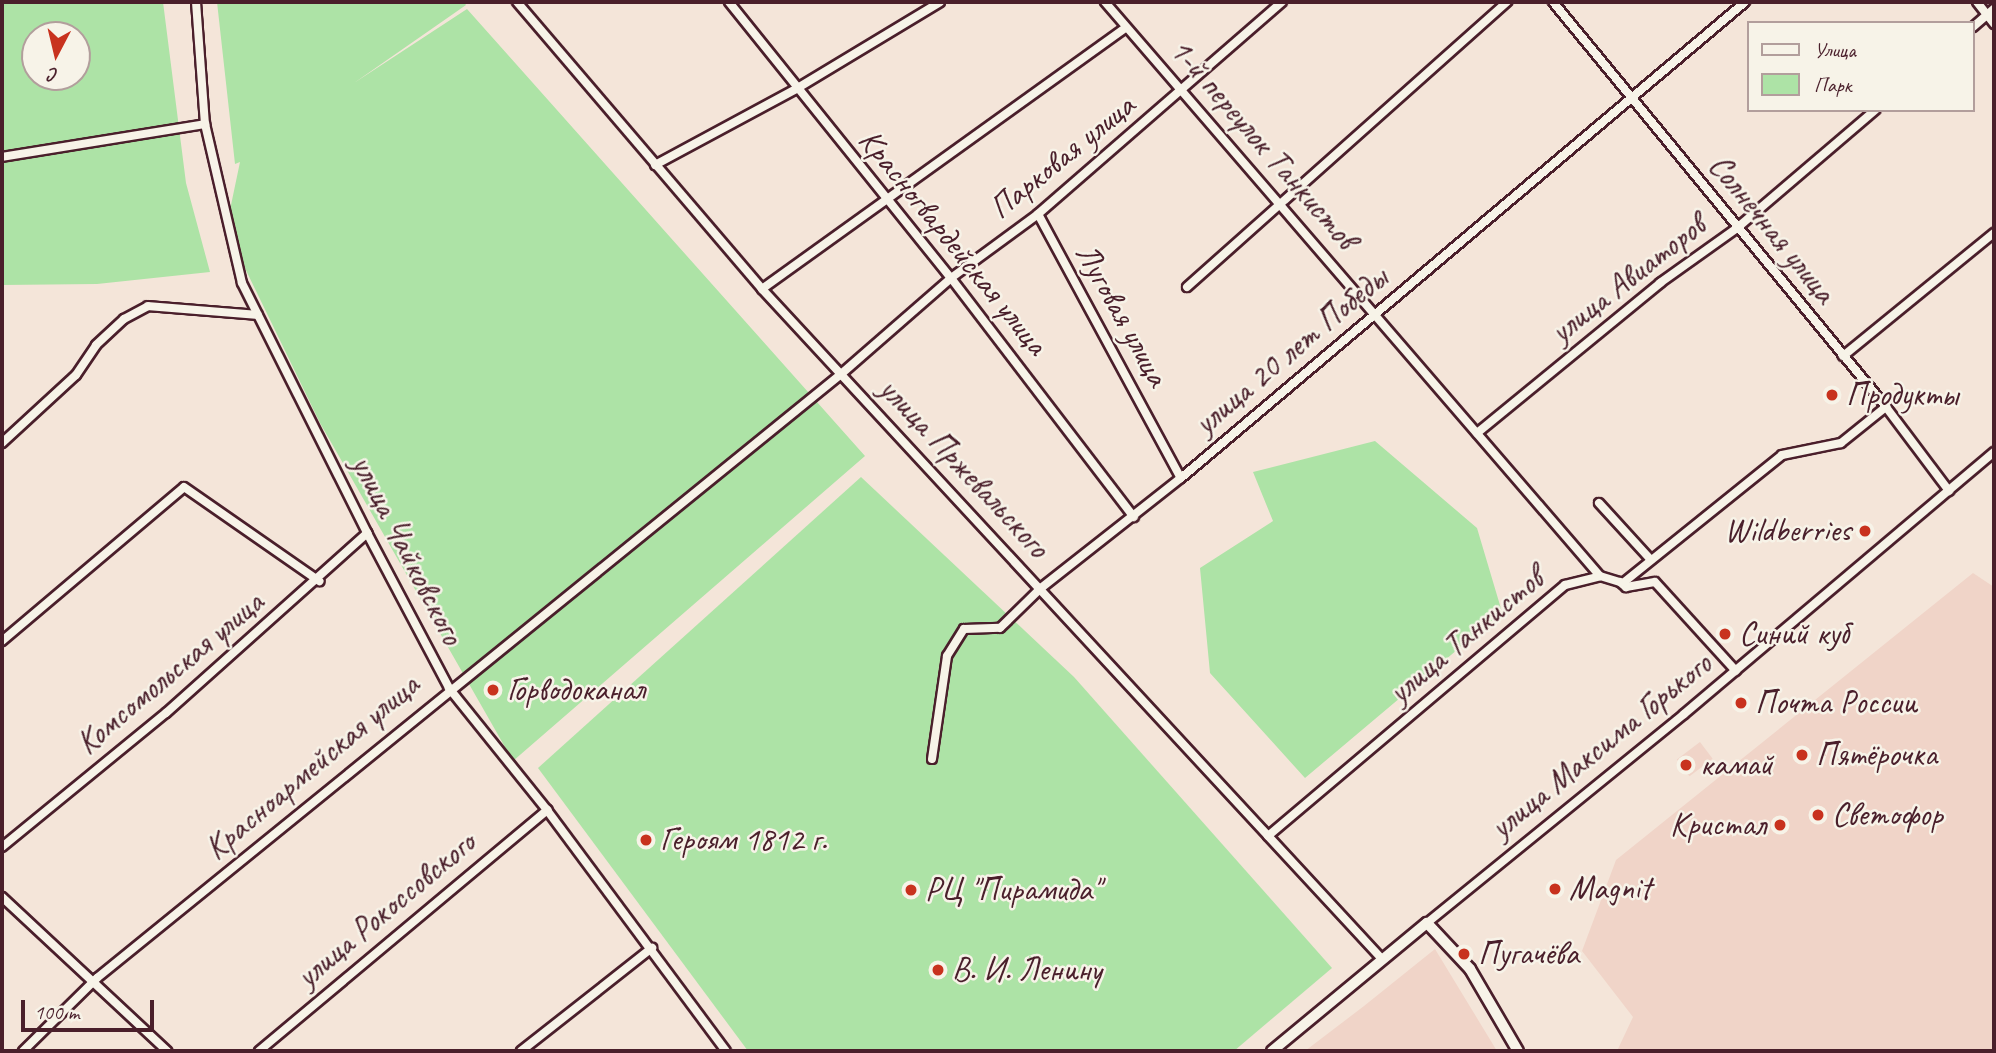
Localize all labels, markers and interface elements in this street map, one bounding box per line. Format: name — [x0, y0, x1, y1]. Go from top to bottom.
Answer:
north arrow — [21, 21, 91, 91]
legend — [1748, 21, 1975, 112]
street label: 1-й переулок Танкистов — [1161, 31, 1365, 257]
text: Улица — [1814, 37, 1856, 63]
text: С — [48, 62, 60, 87]
text: Парк — [1814, 72, 1851, 98]
street label: Парковая улица — [981, 86, 1143, 228]
street label: Красногвардейская улица — [849, 120, 1057, 364]
street label: Солнечная улица — [1699, 145, 1845, 313]
street label: улица Авиаторов — [1542, 206, 1714, 352]
street label: Луговая улица — [1066, 236, 1178, 394]
street label: улица 20 лет Победы — [1186, 259, 1396, 443]
street label: улица Пржевальского — [870, 370, 1058, 566]
place label: Продукты — [1846, 375, 1958, 415]
marker: Продукты — [1824, 387, 1840, 403]
street label: улица Чайковского — [342, 449, 472, 651]
place label: Wildberries — [1725, 511, 1851, 551]
marker: Wildberries — [1857, 523, 1873, 539]
street label: улица Танкистов — [1381, 560, 1551, 712]
street label: Комсомольская улица — [67, 582, 273, 764]
place label: Синий куб — [1739, 614, 1848, 654]
marker: Синий куб — [1717, 626, 1733, 642]
street label: улица Максима Горького — [1483, 645, 1719, 847]
street label: Красноармейская улица — [196, 665, 428, 869]
place label: Горводоканал — [507, 670, 645, 710]
marker: Горводоканал — [485, 682, 501, 698]
place label: Почта России — [1755, 683, 1915, 723]
marker: Почта России — [1733, 695, 1749, 711]
place label: Пятёрочка — [1816, 735, 1937, 775]
place label: камай — [1700, 745, 1773, 785]
marker: Пятёрочка — [1794, 747, 1810, 763]
marker: камай — [1678, 757, 1694, 773]
place label: Светофор — [1832, 795, 1943, 835]
place label: Кристал — [1670, 805, 1766, 845]
marker: Светофор — [1810, 807, 1826, 823]
marker: Кристал — [1772, 817, 1788, 833]
place label: Героям 1812 г. — [660, 820, 827, 860]
street label: улица Рокоссовского — [288, 823, 484, 997]
marker: Героям 1812 г. — [638, 832, 654, 848]
place label: Magnit — [1569, 869, 1651, 909]
place label: РЦ "Пирамида" — [925, 870, 1100, 910]
marker: Magnit — [1547, 881, 1563, 897]
marker: РЦ "Пирамида" — [903, 882, 919, 898]
place label: Пугачёва — [1478, 934, 1579, 974]
marker: Пугачёва — [1456, 946, 1472, 962]
place label: В. И. Ленину — [952, 950, 1102, 990]
marker: В. И. Ленину — [930, 962, 946, 978]
scale bar — [24, 986, 158, 1030]
text: 100 m — [34, 999, 79, 1025]

